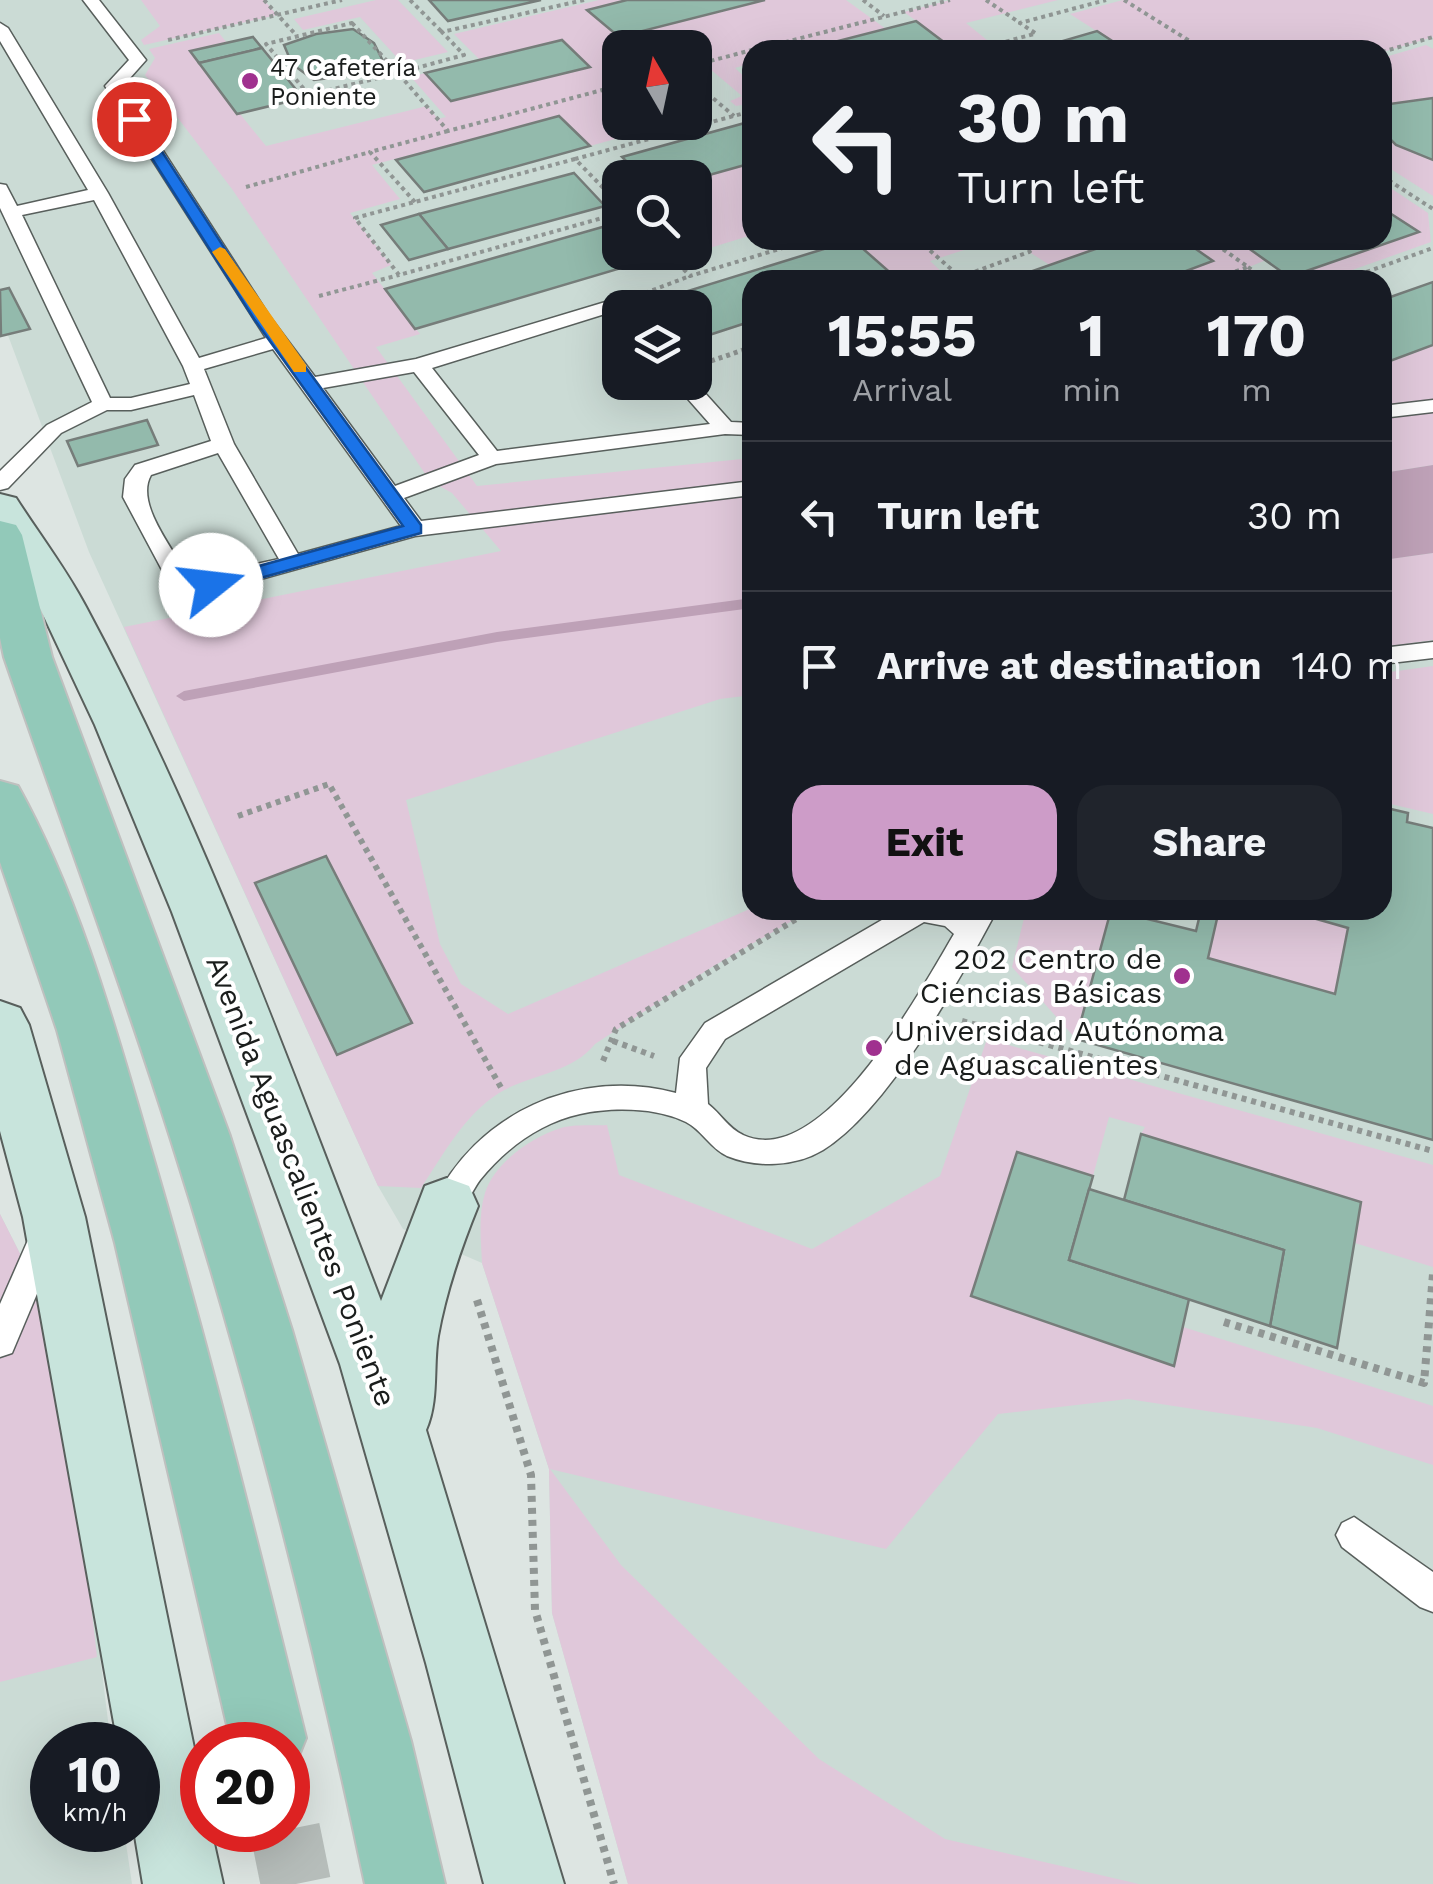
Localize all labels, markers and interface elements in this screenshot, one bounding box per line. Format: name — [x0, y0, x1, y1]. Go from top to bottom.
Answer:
north arrow — [602, 30, 712, 140]
map controls — [602, 30, 712, 400]
place label: 47 Cafetería Poniente — [270, 53, 416, 111]
marker: 47 Cafetería Poniente — [239, 70, 261, 92]
pin — [92, 77, 177, 162]
text: 30 m — [957, 77, 1129, 159]
icon: left — [792, 80, 922, 210]
icon: arrive — [107, 92, 162, 147]
button: search — [602, 160, 712, 270]
text: Turn left — [957, 161, 1144, 214]
button: layers — [602, 290, 712, 400]
text: 15:55 — [828, 300, 977, 371]
text: 1 — [1079, 300, 1105, 371]
text: 170 — [1207, 300, 1306, 371]
text: Arrival — [852, 371, 952, 409]
text: min — [1062, 371, 1121, 409]
text: m — [1241, 371, 1272, 409]
icon: left — [792, 489, 847, 544]
text: Turn left — [877, 494, 1039, 538]
text: 30 m — [1247, 494, 1342, 538]
position arrow — [159, 533, 263, 637]
icon: arrive — [792, 639, 847, 694]
text: Arrive at destination — [877, 644, 1262, 688]
text: 140 m — [1292, 644, 1402, 688]
button: Exit — [792, 785, 1057, 900]
button: Share — [1077, 785, 1342, 900]
place label: 202 Centro de Ciencias Básicas — [920, 941, 1162, 1010]
street label: Avenida Aguascalientes Poniente — [199, 950, 404, 1411]
marker: 202 Centro de Ciencias Básicas — [1171, 965, 1193, 987]
place label: Universidad Autónoma de Aguascalientes — [894, 1013, 1224, 1082]
marker: Universidad Autónoma de Aguascalientes — [863, 1037, 885, 1059]
speed limit sign: 20 — [180, 1722, 310, 1852]
text: 10 — [68, 1745, 122, 1804]
text: km/h — [63, 1798, 127, 1827]

